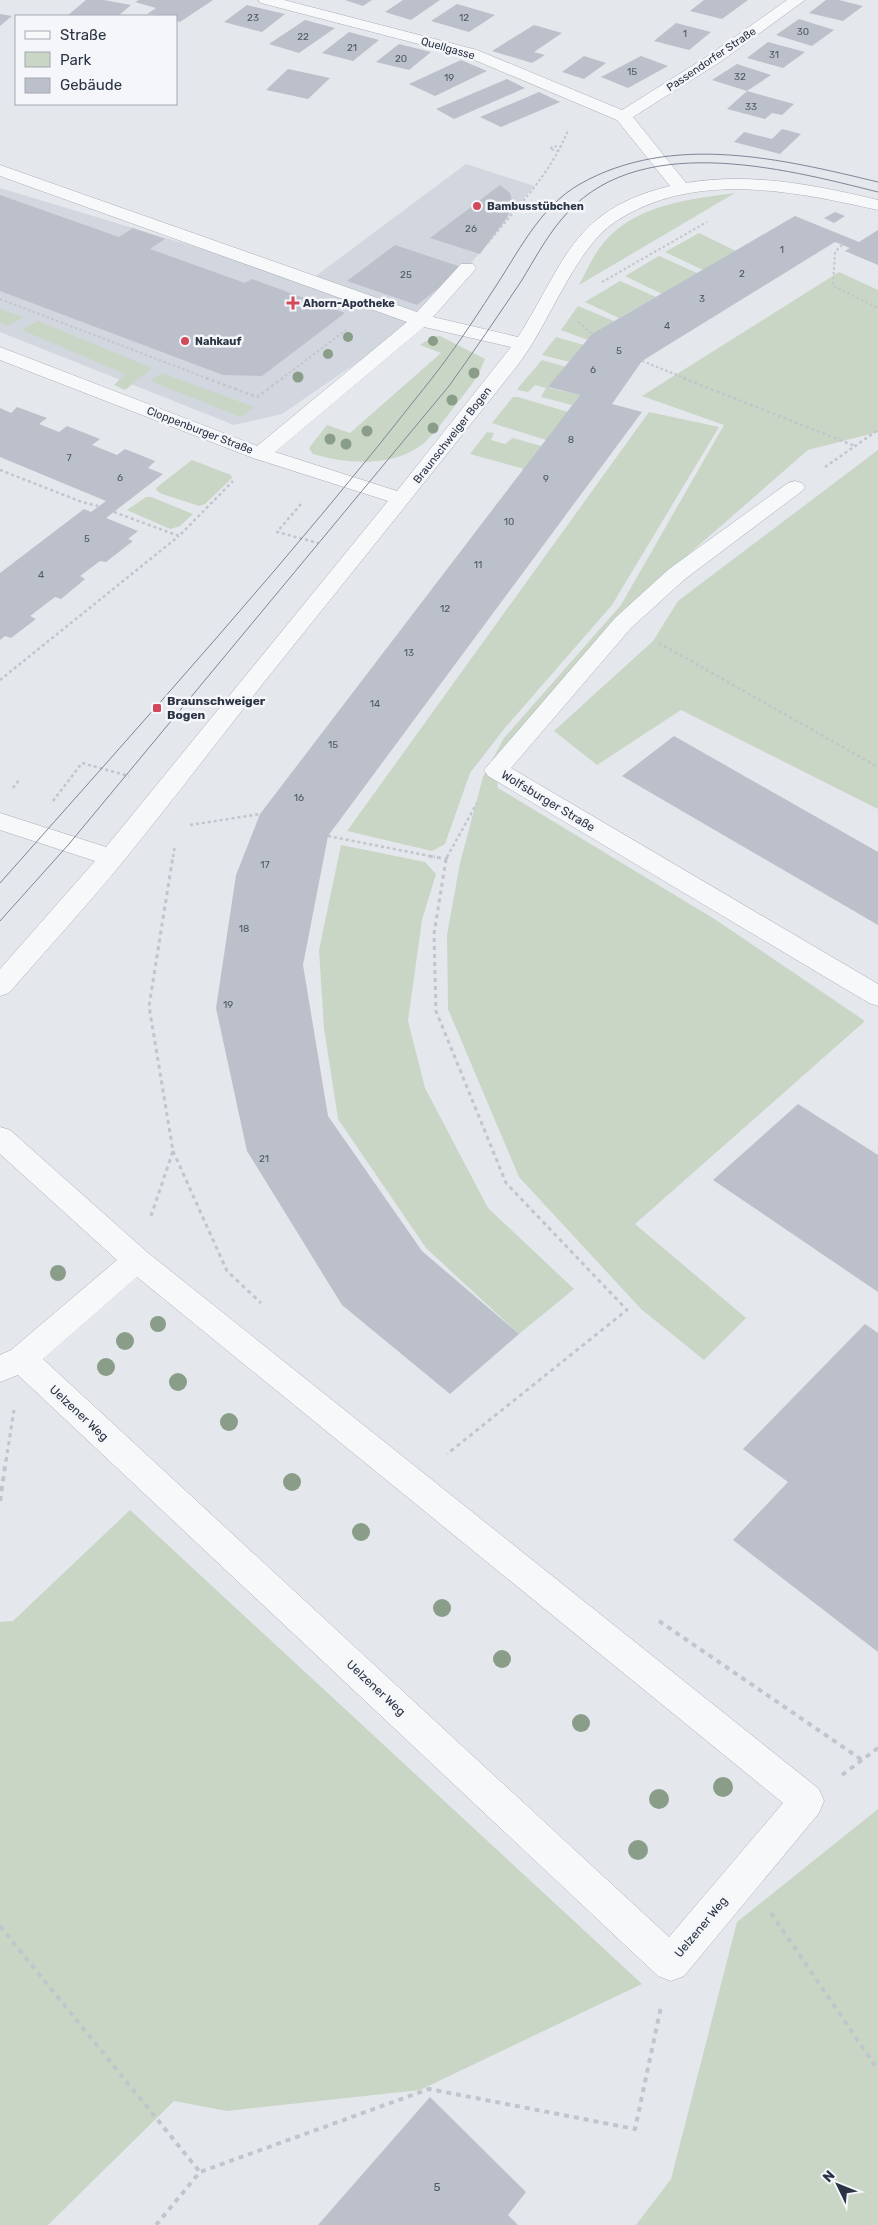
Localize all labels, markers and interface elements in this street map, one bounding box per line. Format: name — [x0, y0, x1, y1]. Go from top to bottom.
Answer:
house number: 23 — [247, 12, 259, 24]
house number: 12 — [459, 12, 469, 24]
legend — [15, 15, 178, 105]
street label: Passendorfer Straße — [664, 25, 758, 94]
text: Straße — [60, 26, 106, 44]
house number: 30 — [797, 26, 809, 38]
house number: 1 — [683, 28, 687, 40]
house number: 22 — [297, 31, 309, 43]
street label: Quellgasse — [419, 35, 476, 62]
house number: 21 — [347, 42, 357, 54]
house number: 31 — [769, 49, 779, 61]
text: Park — [60, 51, 91, 69]
house number: 20 — [395, 53, 407, 65]
house number: 15 — [627, 66, 637, 78]
house number: 32 — [734, 71, 746, 83]
house number: 19 — [444, 72, 454, 84]
text: Gebäude — [60, 76, 122, 94]
house number: 33 — [745, 101, 757, 113]
marker: Bambusstübchen — [471, 200, 483, 212]
place label: Bambusstübchen — [487, 200, 584, 213]
house number: 26 — [465, 223, 477, 235]
house number: 1 — [780, 244, 784, 256]
house number: 2 — [739, 268, 745, 280]
house number: 25 — [400, 269, 412, 281]
house number: 3 — [699, 293, 705, 305]
marker: Ahorn-Apotheke — [287, 297, 299, 309]
place label: Ahorn-Apotheke — [303, 297, 395, 310]
house number: 4 — [664, 320, 670, 332]
marker: Nahkauf — [179, 335, 191, 347]
place label: Nahkauf — [195, 335, 241, 348]
house number: 5 — [616, 345, 622, 357]
house number: 6 — [590, 364, 596, 376]
street label: Braunschweiger Bogen — [411, 384, 494, 486]
street label: Cloppenburger Straße — [145, 404, 255, 457]
house number: 8 — [568, 434, 574, 446]
house number: 7 — [66, 452, 72, 464]
house number: 6 — [117, 472, 123, 484]
house number: 9 — [543, 473, 549, 485]
house number: 10 — [504, 516, 514, 528]
house number: 5 — [84, 533, 90, 545]
house number: 11 — [474, 559, 482, 571]
house number: 4 — [38, 569, 44, 581]
house number: 12 — [440, 603, 450, 615]
house number: 13 — [404, 647, 414, 659]
place label: Braunschweiger Bogen — [167, 694, 266, 722]
house number: 14 — [370, 698, 380, 710]
marker: Braunschweiger Bogen — [151, 702, 163, 714]
house number: 15 — [328, 739, 338, 751]
street label: Wolfsburger Straße — [499, 767, 598, 835]
house number: 16 — [294, 792, 304, 804]
house number: 17 — [260, 859, 270, 871]
house number: 18 — [239, 923, 249, 935]
house number: 19 — [223, 999, 233, 1011]
house number: 21 — [259, 1153, 269, 1165]
street label: Uelzener Weg — [47, 1382, 111, 1444]
street label: Uelzener Weg — [344, 1657, 408, 1719]
street label: Uelzener Weg — [672, 1894, 730, 1960]
north arrow — [813, 2160, 863, 2210]
text: N — [819, 2167, 839, 2186]
house number: 5 — [433, 2180, 441, 2194]

